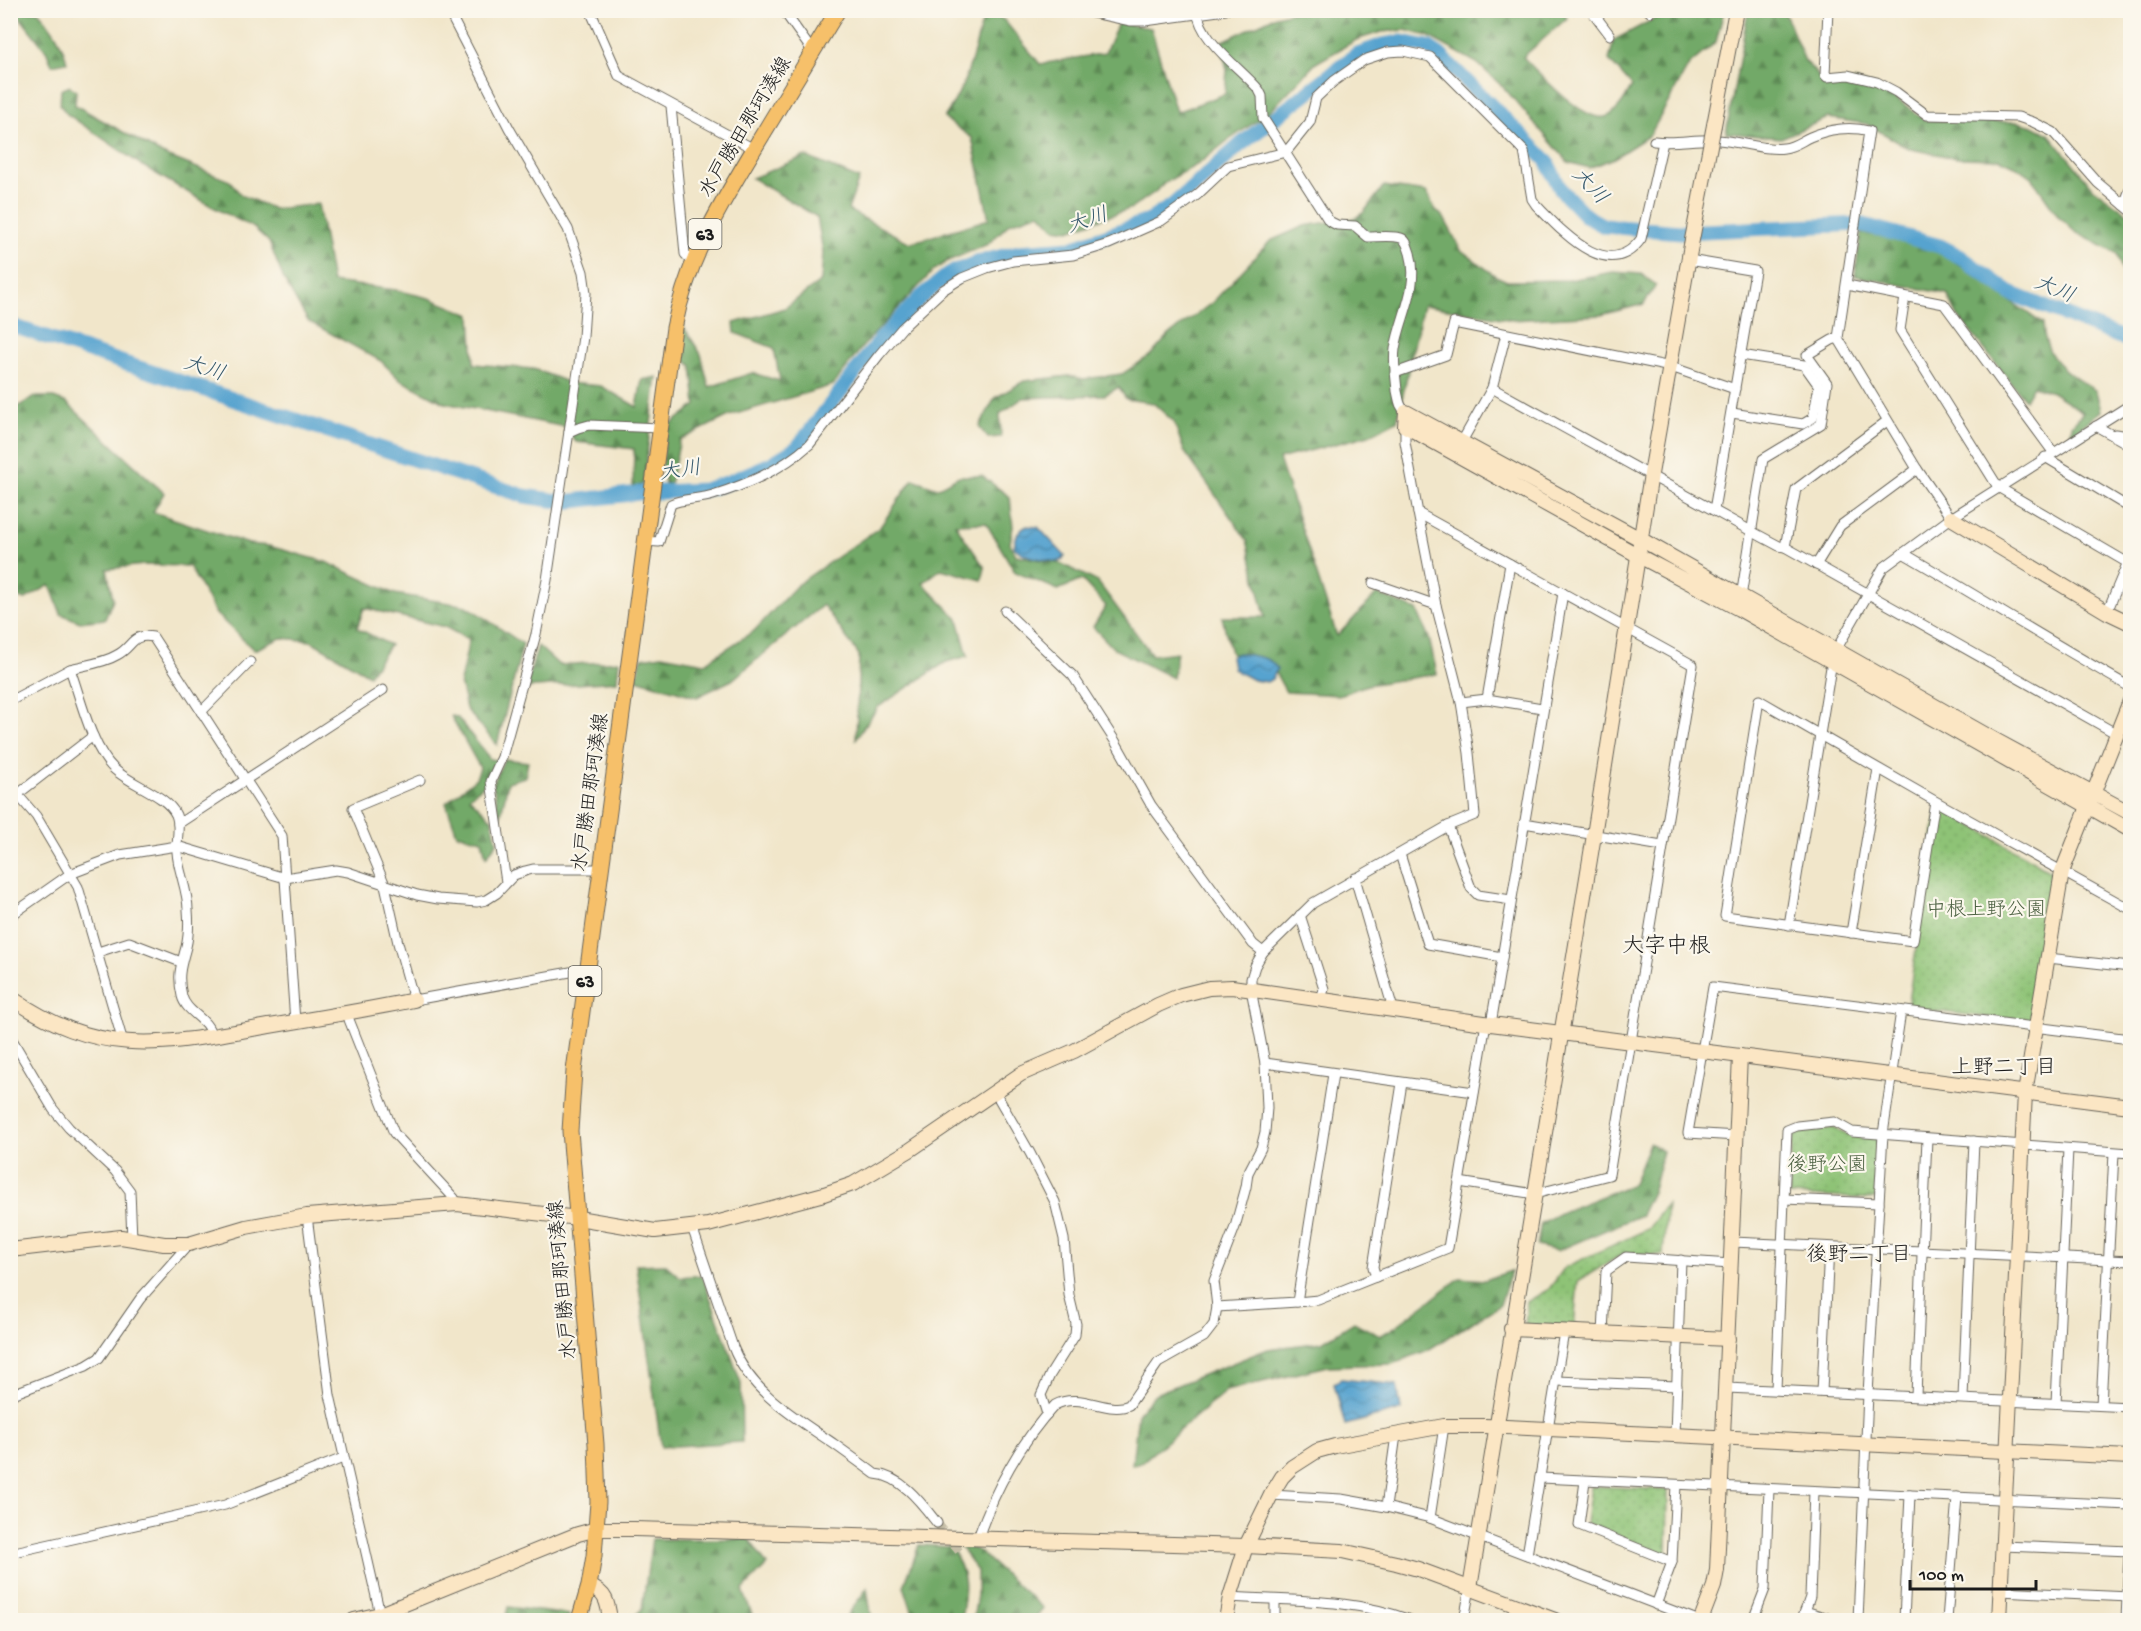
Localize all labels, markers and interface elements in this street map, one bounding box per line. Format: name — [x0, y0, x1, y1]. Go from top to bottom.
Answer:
street label: 水戸勝田那珂湊線 — [694, 52, 798, 202]
water label: 大川 — [1565, 163, 1613, 211]
water label: 大川 — [1064, 203, 1112, 241]
road number: 63 — [688, 219, 722, 249]
water label: 大川 — [2030, 271, 2078, 311]
water label: 大川 — [180, 351, 228, 389]
water label: 大川 — [658, 456, 703, 488]
street label: 水戸勝田那珂湊線 — [568, 711, 615, 873]
park label: 中根上野公園 — [1926, 898, 2046, 923]
district label: 大字中根 — [1622, 933, 1711, 961]
road number: 63 — [568, 966, 602, 996]
district label: 上野二丁目 — [1952, 1056, 2057, 1082]
park label: 後野公園 — [1787, 1153, 1867, 1178]
street label: 水戸勝田那珂湊線 — [544, 1199, 583, 1361]
district label: 後野二丁目 — [1807, 1243, 1912, 1269]
scale bar — [1910, 1553, 2036, 1591]
text: 100 m — [1918, 1566, 1964, 1587]

